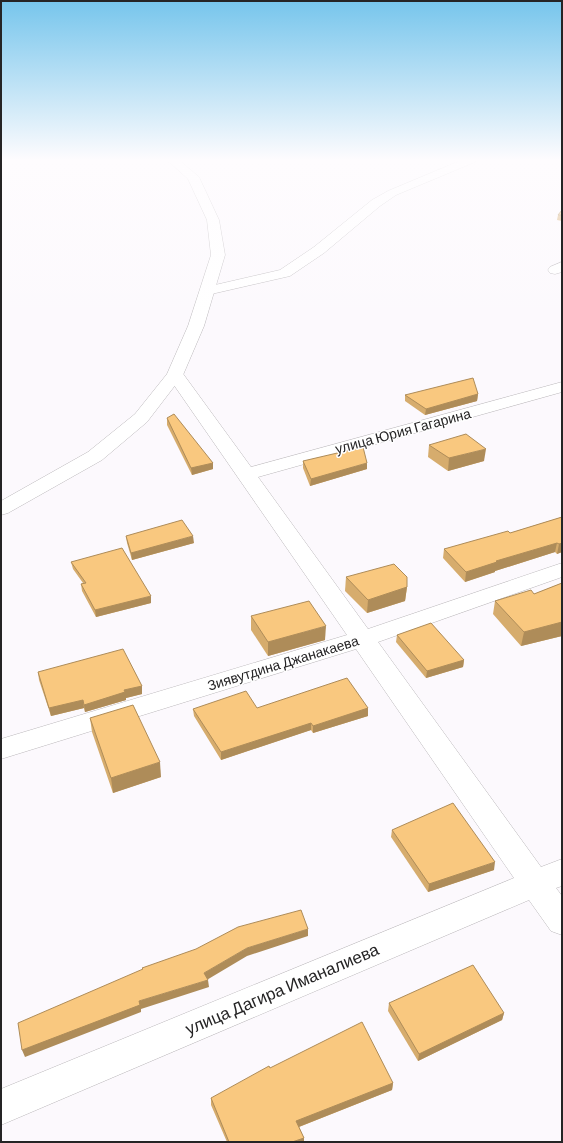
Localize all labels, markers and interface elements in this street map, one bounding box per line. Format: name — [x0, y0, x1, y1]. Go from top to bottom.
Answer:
street label: улица Юрия Гагарина — [333, 404, 473, 457]
street label: Зиявутдина Джанакаева — [205, 631, 361, 694]
street label: улица Дагира Иманалиева — [182, 938, 382, 1038]

